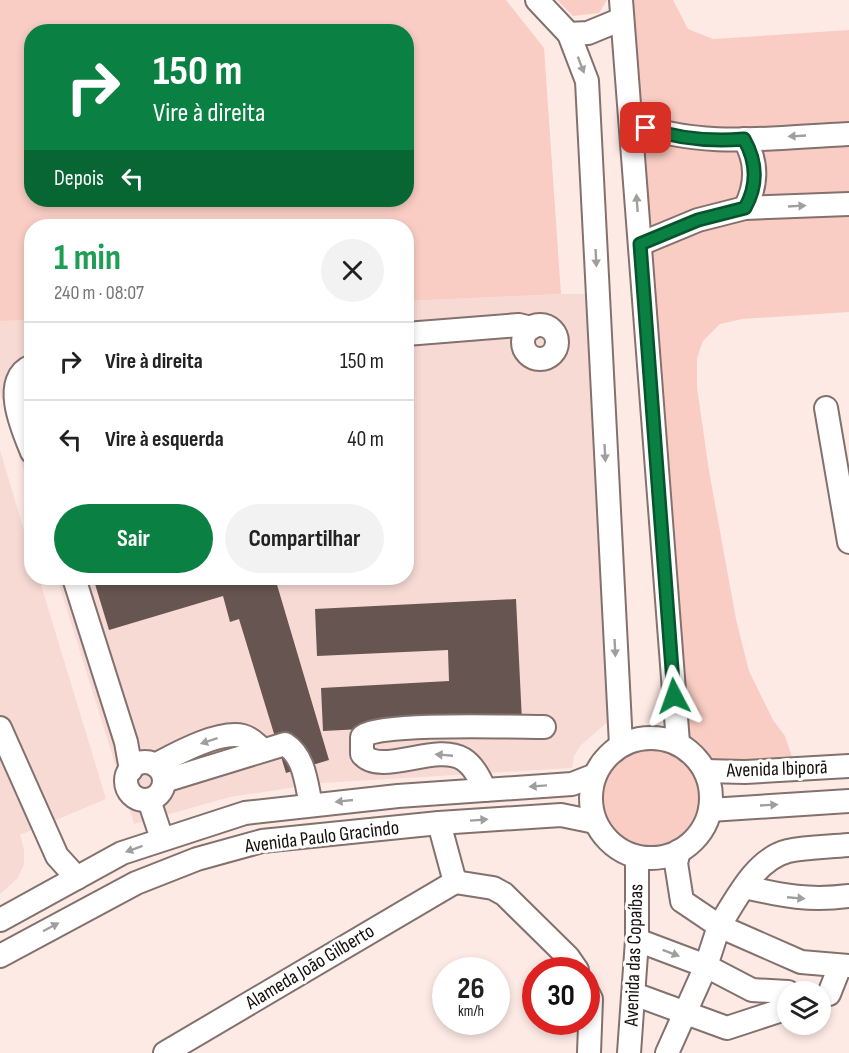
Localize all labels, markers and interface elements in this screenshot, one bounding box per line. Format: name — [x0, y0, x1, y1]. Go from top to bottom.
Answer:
text: 150 m — [153, 46, 242, 97]
icon: right — [54, 48, 132, 126]
one-way arrow — [576, 56, 586, 74]
text: Vire à direita — [153, 97, 265, 129]
pin — [620, 102, 671, 153]
icon: arrive — [629, 111, 662, 144]
one-way arrow — [787, 132, 806, 141]
icon: left — [116, 162, 149, 195]
text: Depois — [54, 165, 104, 192]
one-way arrow — [632, 194, 642, 213]
one-way arrow — [788, 201, 807, 211]
text: 1 min — [54, 237, 121, 280]
button: close — [321, 239, 384, 302]
one-way arrow — [591, 249, 600, 268]
text: 240 m · 08:07 — [54, 281, 144, 305]
icon: right — [54, 345, 87, 378]
text: Vire à direita — [105, 348, 203, 375]
text: 150 m — [340, 348, 384, 375]
icon: left — [54, 423, 87, 456]
text: Vire à esquerda — [105, 426, 224, 453]
text: 40 m — [347, 426, 384, 453]
one-way arrow — [600, 444, 609, 463]
button: Sair — [54, 504, 213, 573]
button: Compartilhar — [225, 504, 384, 573]
one-way arrow — [611, 638, 620, 657]
position arrow — [642, 664, 706, 728]
one-way arrow — [200, 737, 218, 747]
one-way arrow — [434, 750, 453, 760]
street label: Avenida Ibiporã — [725, 755, 828, 783]
one-way arrow — [529, 782, 548, 791]
one-way arrow — [334, 796, 353, 806]
one-way arrow — [759, 801, 778, 810]
street label: Avenida Paulo Gracindo — [243, 816, 400, 858]
one-way arrow — [470, 816, 489, 825]
one-way arrow — [125, 844, 143, 854]
street label: Avenida das Copaíbas — [619, 883, 648, 1028]
one-way arrow — [787, 893, 806, 903]
street label: Alameda João Gilberto — [240, 919, 379, 1015]
one-way arrow — [43, 922, 60, 932]
one-way arrow — [663, 948, 681, 958]
speed limit sign: 30 — [522, 957, 600, 1035]
text: 26 — [457, 971, 485, 1007]
map controls — [777, 981, 831, 1035]
button: layers — [777, 981, 831, 1035]
text: km/h — [458, 1002, 484, 1021]

